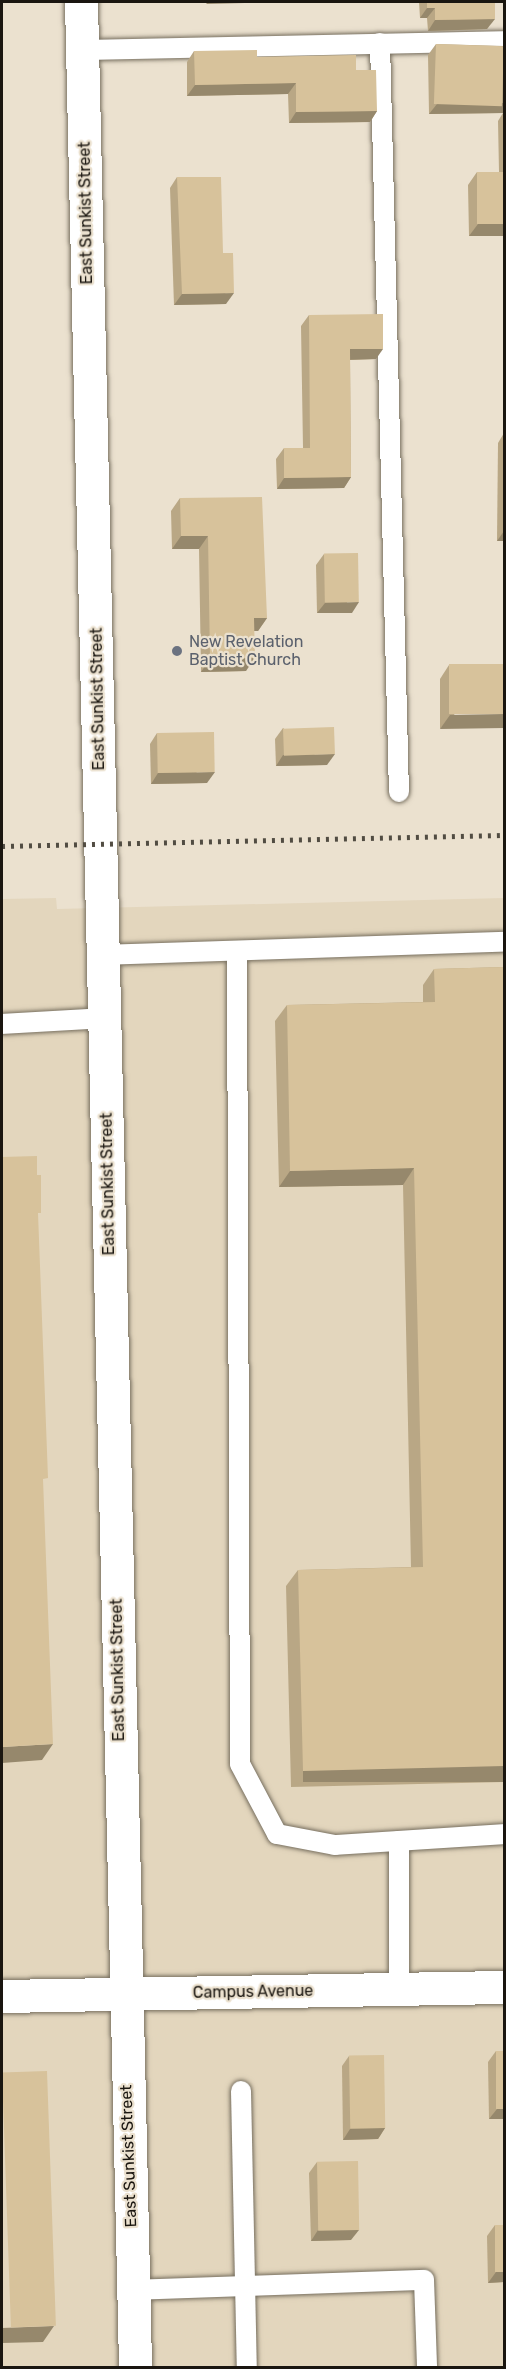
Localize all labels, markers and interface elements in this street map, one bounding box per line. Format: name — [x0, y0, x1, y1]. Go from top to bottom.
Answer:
street label: East Sunkist Street — [75, 141, 97, 285]
street label: East Sunkist Street — [87, 627, 109, 771]
place label: New Revelation Baptist Church — [189, 632, 304, 670]
marker: New Revelation Baptist Church — [170, 644, 184, 658]
street label: East Sunkist Street — [97, 1112, 119, 1256]
street label: East Sunkist Street — [107, 1598, 129, 1742]
street label: Campus Avenue — [192, 1981, 314, 2003]
street label: East Sunkist Street — [117, 2084, 141, 2228]

